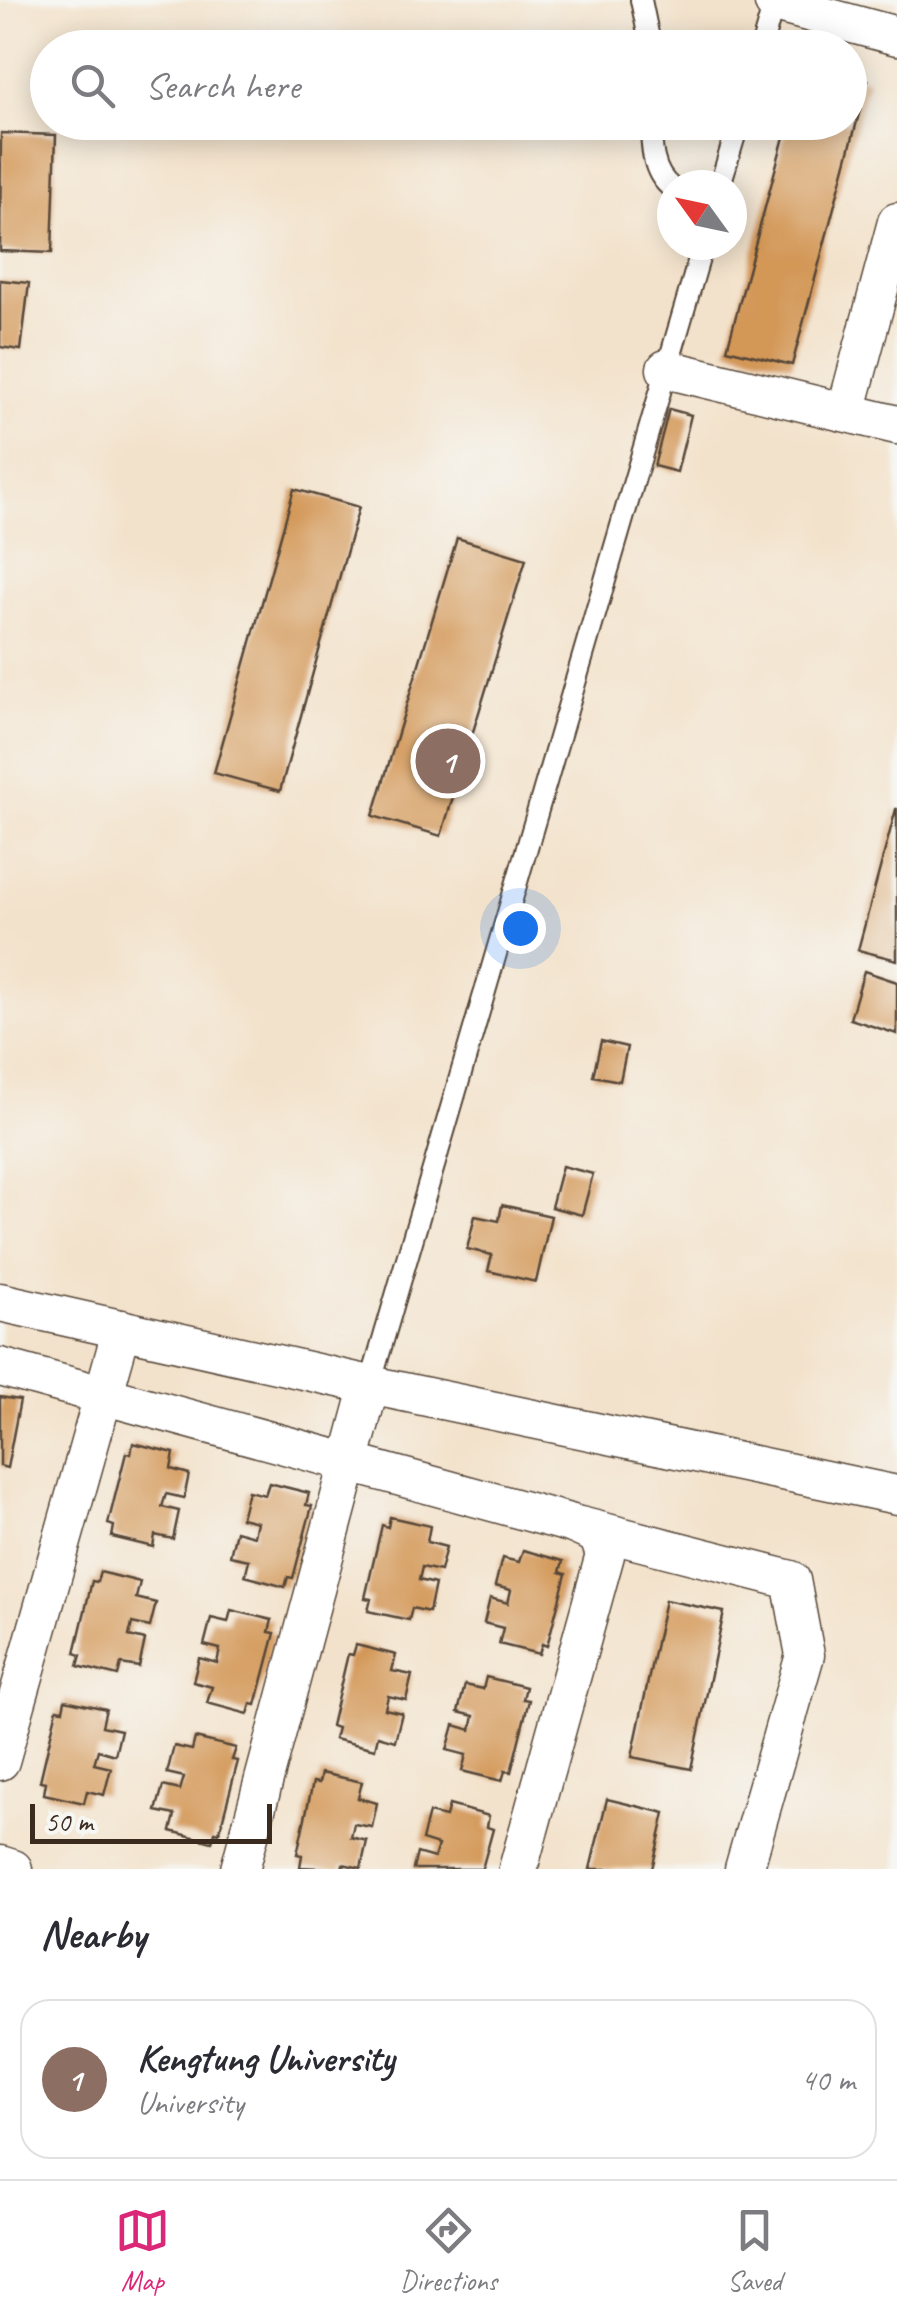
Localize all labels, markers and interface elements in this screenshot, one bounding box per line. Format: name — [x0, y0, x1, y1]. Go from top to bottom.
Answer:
search box — [30, 30, 867, 140]
icon: search — [65, 58, 120, 113]
text: Search here — [145, 62, 300, 109]
north arrow — [657, 170, 747, 260]
pin: 1 — [416, 724, 480, 798]
your location — [495, 903, 546, 954]
scale bar — [30, 1799, 272, 1844]
text: 50 m — [45, 1804, 93, 1839]
text: Nearby — [40, 1908, 146, 1961]
text: Kengtung University — [137, 2035, 394, 2082]
text: 1 — [67, 2059, 82, 2100]
text: 40 m — [801, 2059, 855, 2100]
text: University — [137, 2082, 244, 2123]
tab: Map — [115, 2203, 170, 2298]
tab: Directions — [400, 2203, 497, 2298]
tab: Saved — [727, 2203, 782, 2298]

